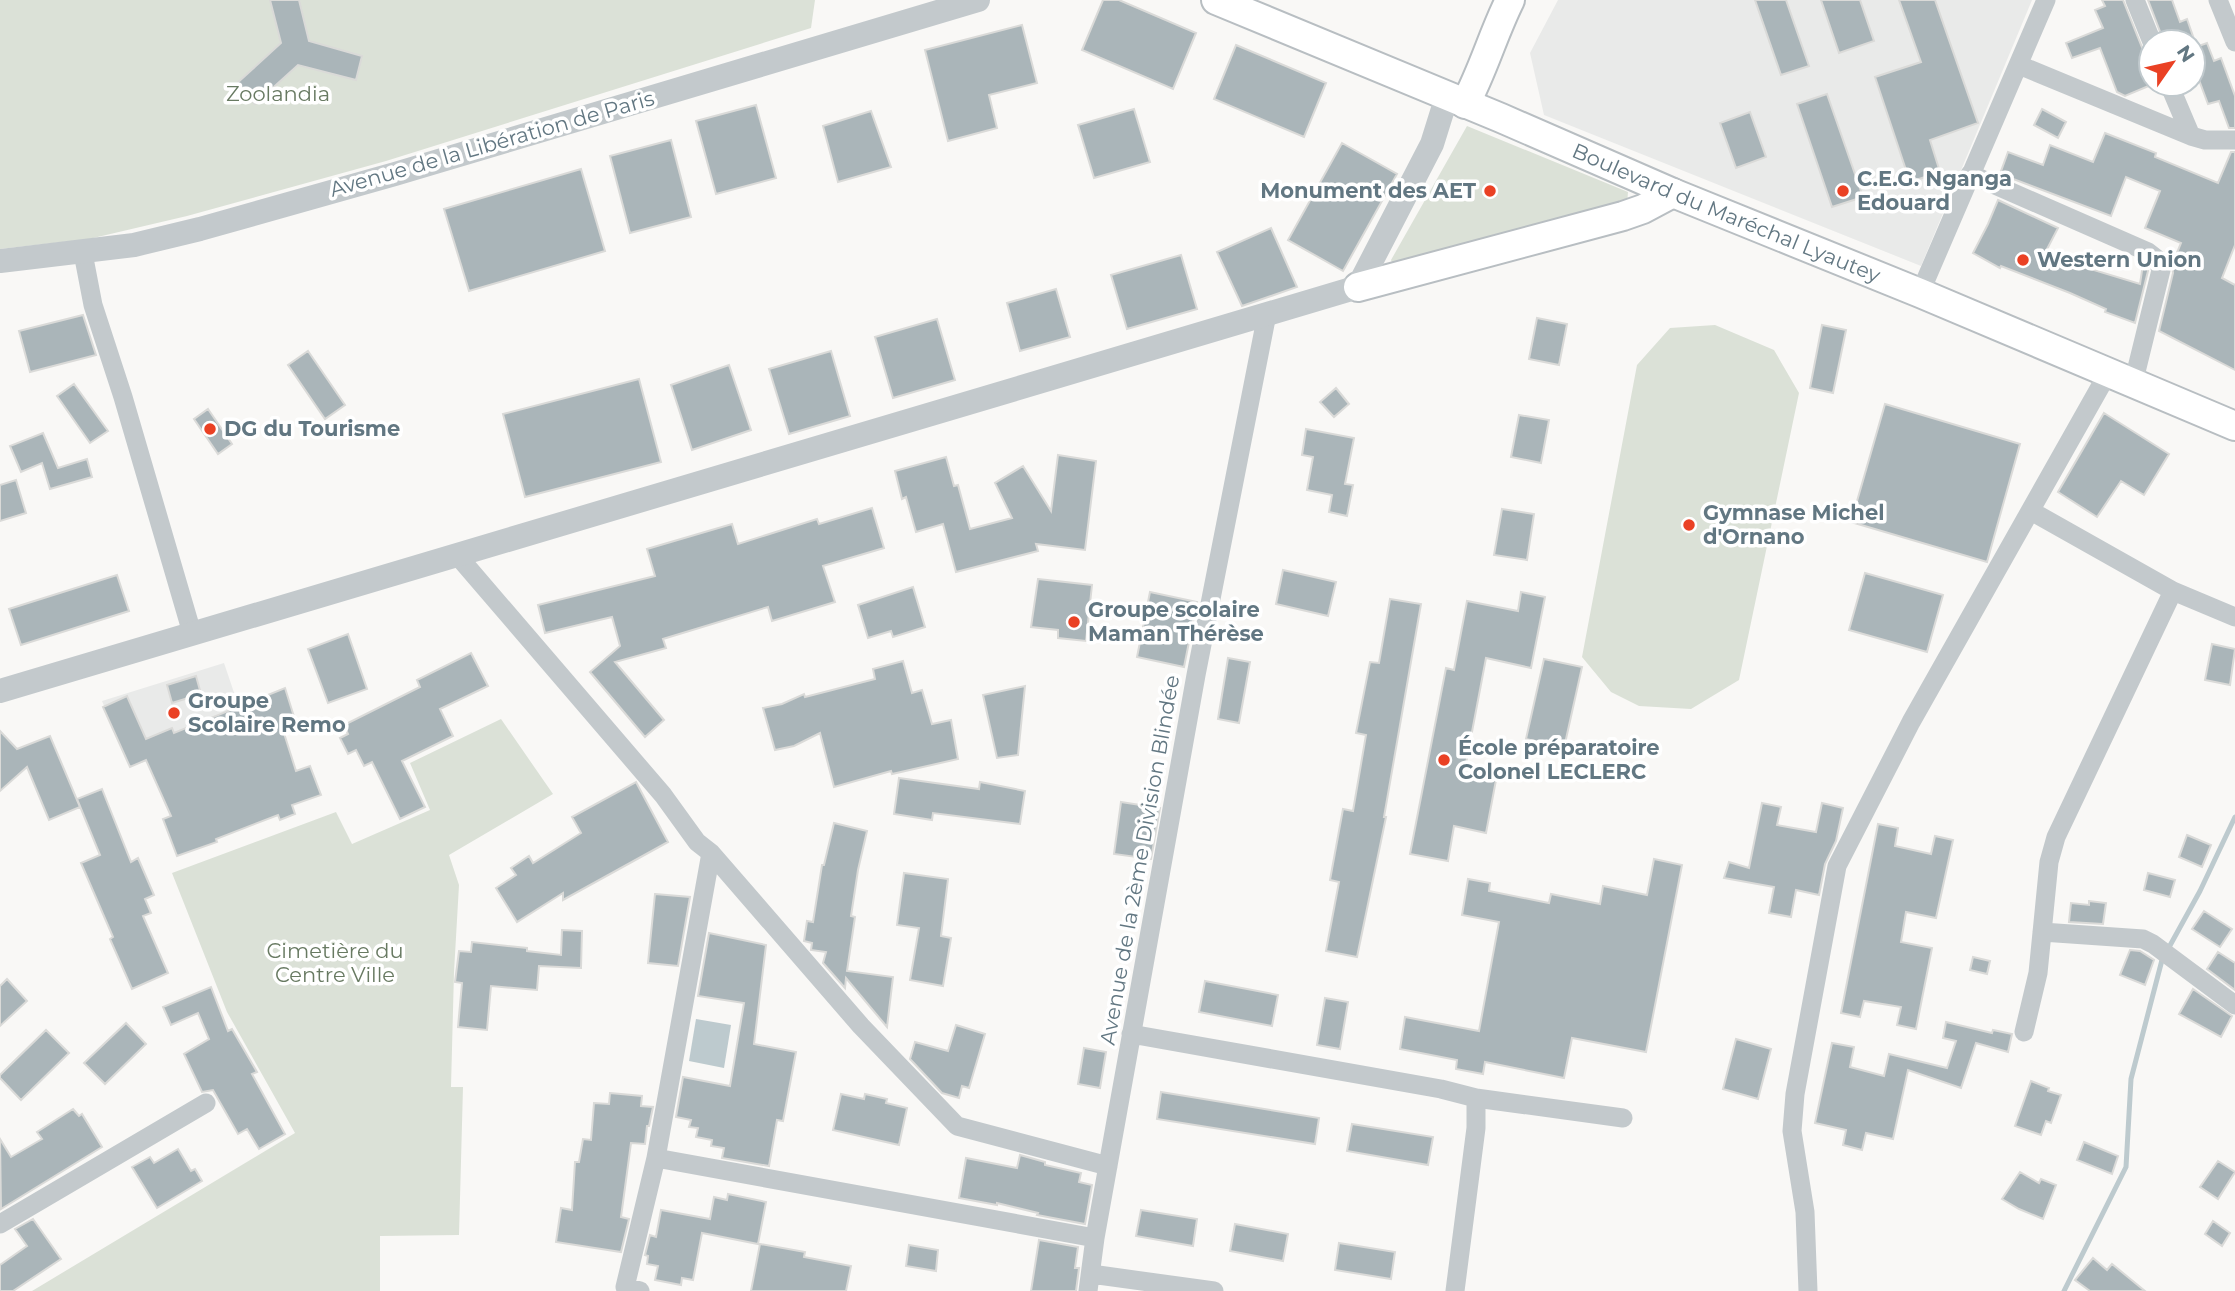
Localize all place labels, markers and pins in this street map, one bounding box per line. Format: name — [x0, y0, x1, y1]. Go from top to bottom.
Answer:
place label: C.E.G. Nganga Edouard — [1857, 166, 2012, 215]
place label: Monument des AET — [1260, 178, 1476, 203]
marker: Monument des AET — [1482, 183, 1498, 199]
marker: C.E.G. Nganga Edouard — [1835, 183, 1851, 199]
place label: Western Union — [2037, 247, 2202, 272]
marker: Western Union — [2015, 252, 2031, 268]
place label: DG du Tourisme — [224, 416, 400, 441]
marker: DG du Tourisme — [202, 421, 218, 437]
place label: Gymnase Michel d'Ornano — [1703, 500, 1884, 549]
marker: Gymnase Michel d'Ornano — [1681, 517, 1697, 533]
place label: Groupe scolaire Maman Thérèse — [1088, 597, 1264, 646]
marker: Groupe scolaire Maman Thérèse — [1066, 614, 1082, 630]
place label: Groupe Scolaire Remo — [188, 688, 346, 737]
marker: Groupe Scolaire Remo — [166, 705, 182, 721]
place label: École préparatoire Colonel LECLERC — [1458, 735, 1660, 784]
marker: École préparatoire Colonel LECLERC — [1436, 752, 1452, 768]

